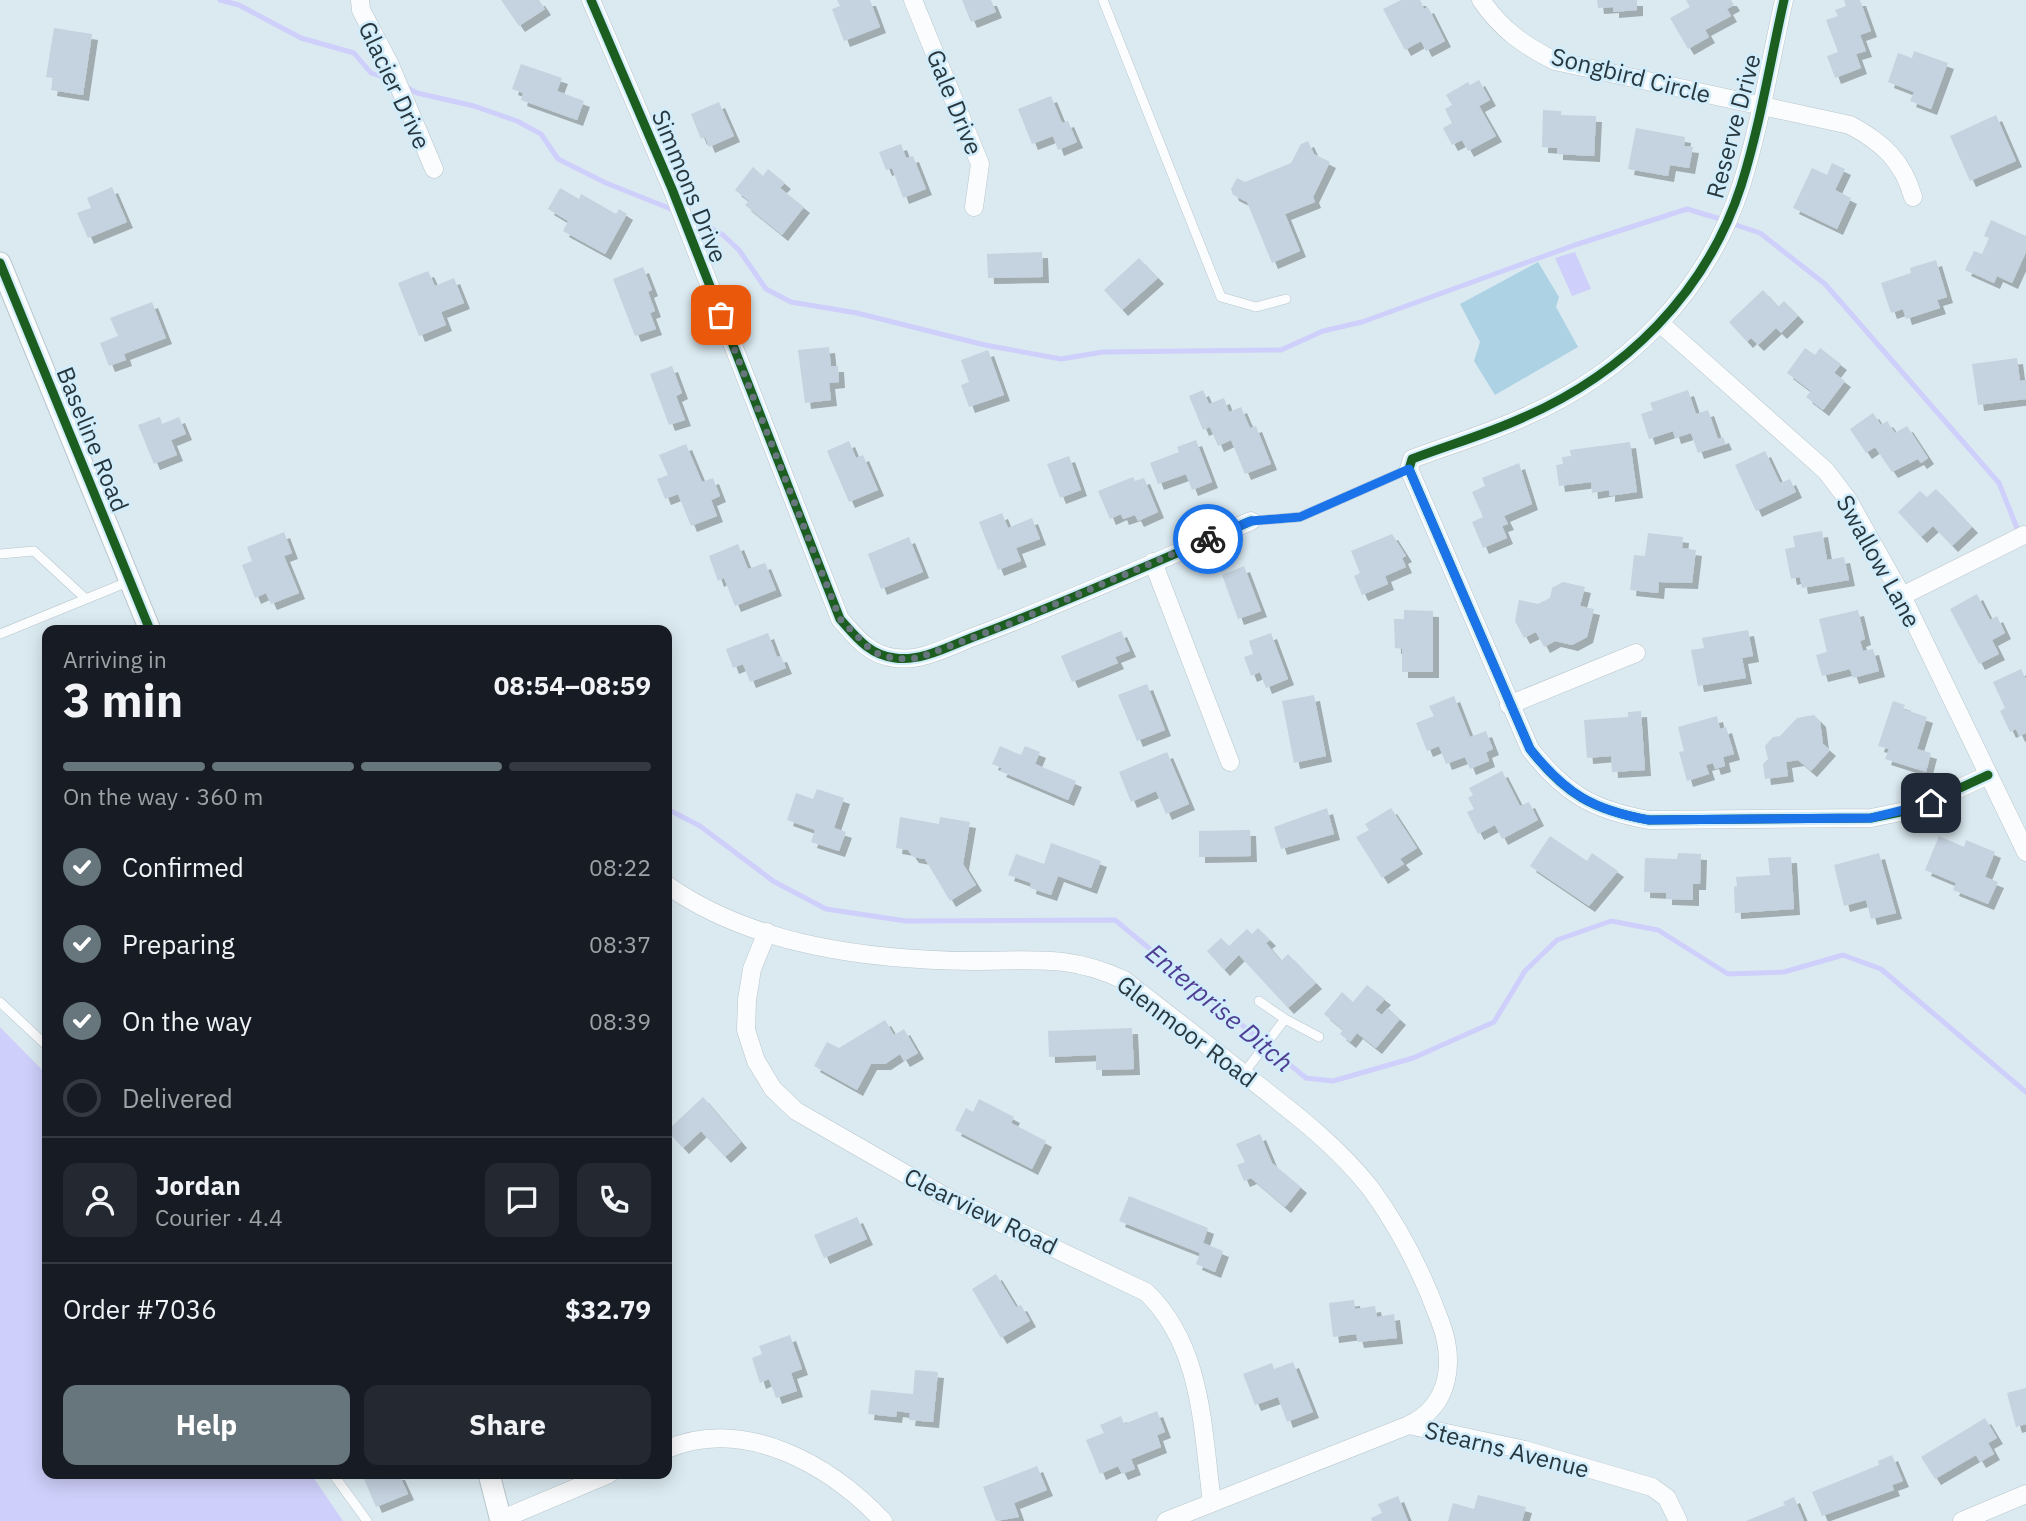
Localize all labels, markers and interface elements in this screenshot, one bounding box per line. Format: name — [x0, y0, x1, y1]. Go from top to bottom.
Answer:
street label: Glacier Drive — [351, 16, 439, 154]
street label: Songbird Circle — [1548, 40, 1714, 110]
street label: Gale Drive — [919, 45, 991, 159]
street label: Reserve Drive — [1698, 50, 1768, 202]
street label: Simmons Drive — [645, 105, 735, 267]
pin — [691, 285, 751, 345]
icon: bag — [702, 296, 740, 334]
street label: Baseline Road — [49, 362, 137, 516]
street label: Swallow Lane — [1829, 489, 1929, 633]
courier — [1173, 504, 1243, 574]
icon: bike — [1189, 520, 1227, 558]
text: Arriving in — [63, 644, 167, 674]
text: 08:54–08:59 — [494, 668, 651, 702]
text: 3 min — [63, 670, 183, 730]
pin — [1901, 773, 1961, 833]
text: On the way · 360 m — [63, 781, 263, 811]
icon: home — [1912, 784, 1950, 822]
icon: check — [63, 848, 101, 886]
text: Confirmed — [122, 850, 244, 884]
text: 08:22 — [589, 852, 651, 882]
icon: check — [63, 925, 101, 963]
text: Preparing — [122, 927, 235, 961]
text: 08:37 — [589, 929, 651, 959]
water label: Enterprise Ditch — [1139, 935, 1301, 1079]
street label: Glenmoor Road — [1110, 968, 1264, 1094]
icon: check — [63, 1002, 101, 1040]
text: On the way — [122, 1004, 252, 1038]
text: 08:39 — [589, 1006, 651, 1036]
text: Delivered — [122, 1081, 233, 1115]
street label: Clearview Road — [899, 1160, 1063, 1262]
button: person — [63, 1163, 137, 1237]
button: chat — [485, 1163, 559, 1237]
button: phone — [577, 1163, 651, 1237]
text: Jordan — [155, 1168, 241, 1202]
text: Courier · 4.4 — [155, 1202, 283, 1232]
text: Order #7036 — [63, 1292, 217, 1326]
text: $32.79 — [565, 1292, 651, 1326]
button: Help — [63, 1385, 350, 1465]
button: Share — [364, 1385, 651, 1465]
street label: Stearns Avenue — [1422, 1413, 1592, 1485]

